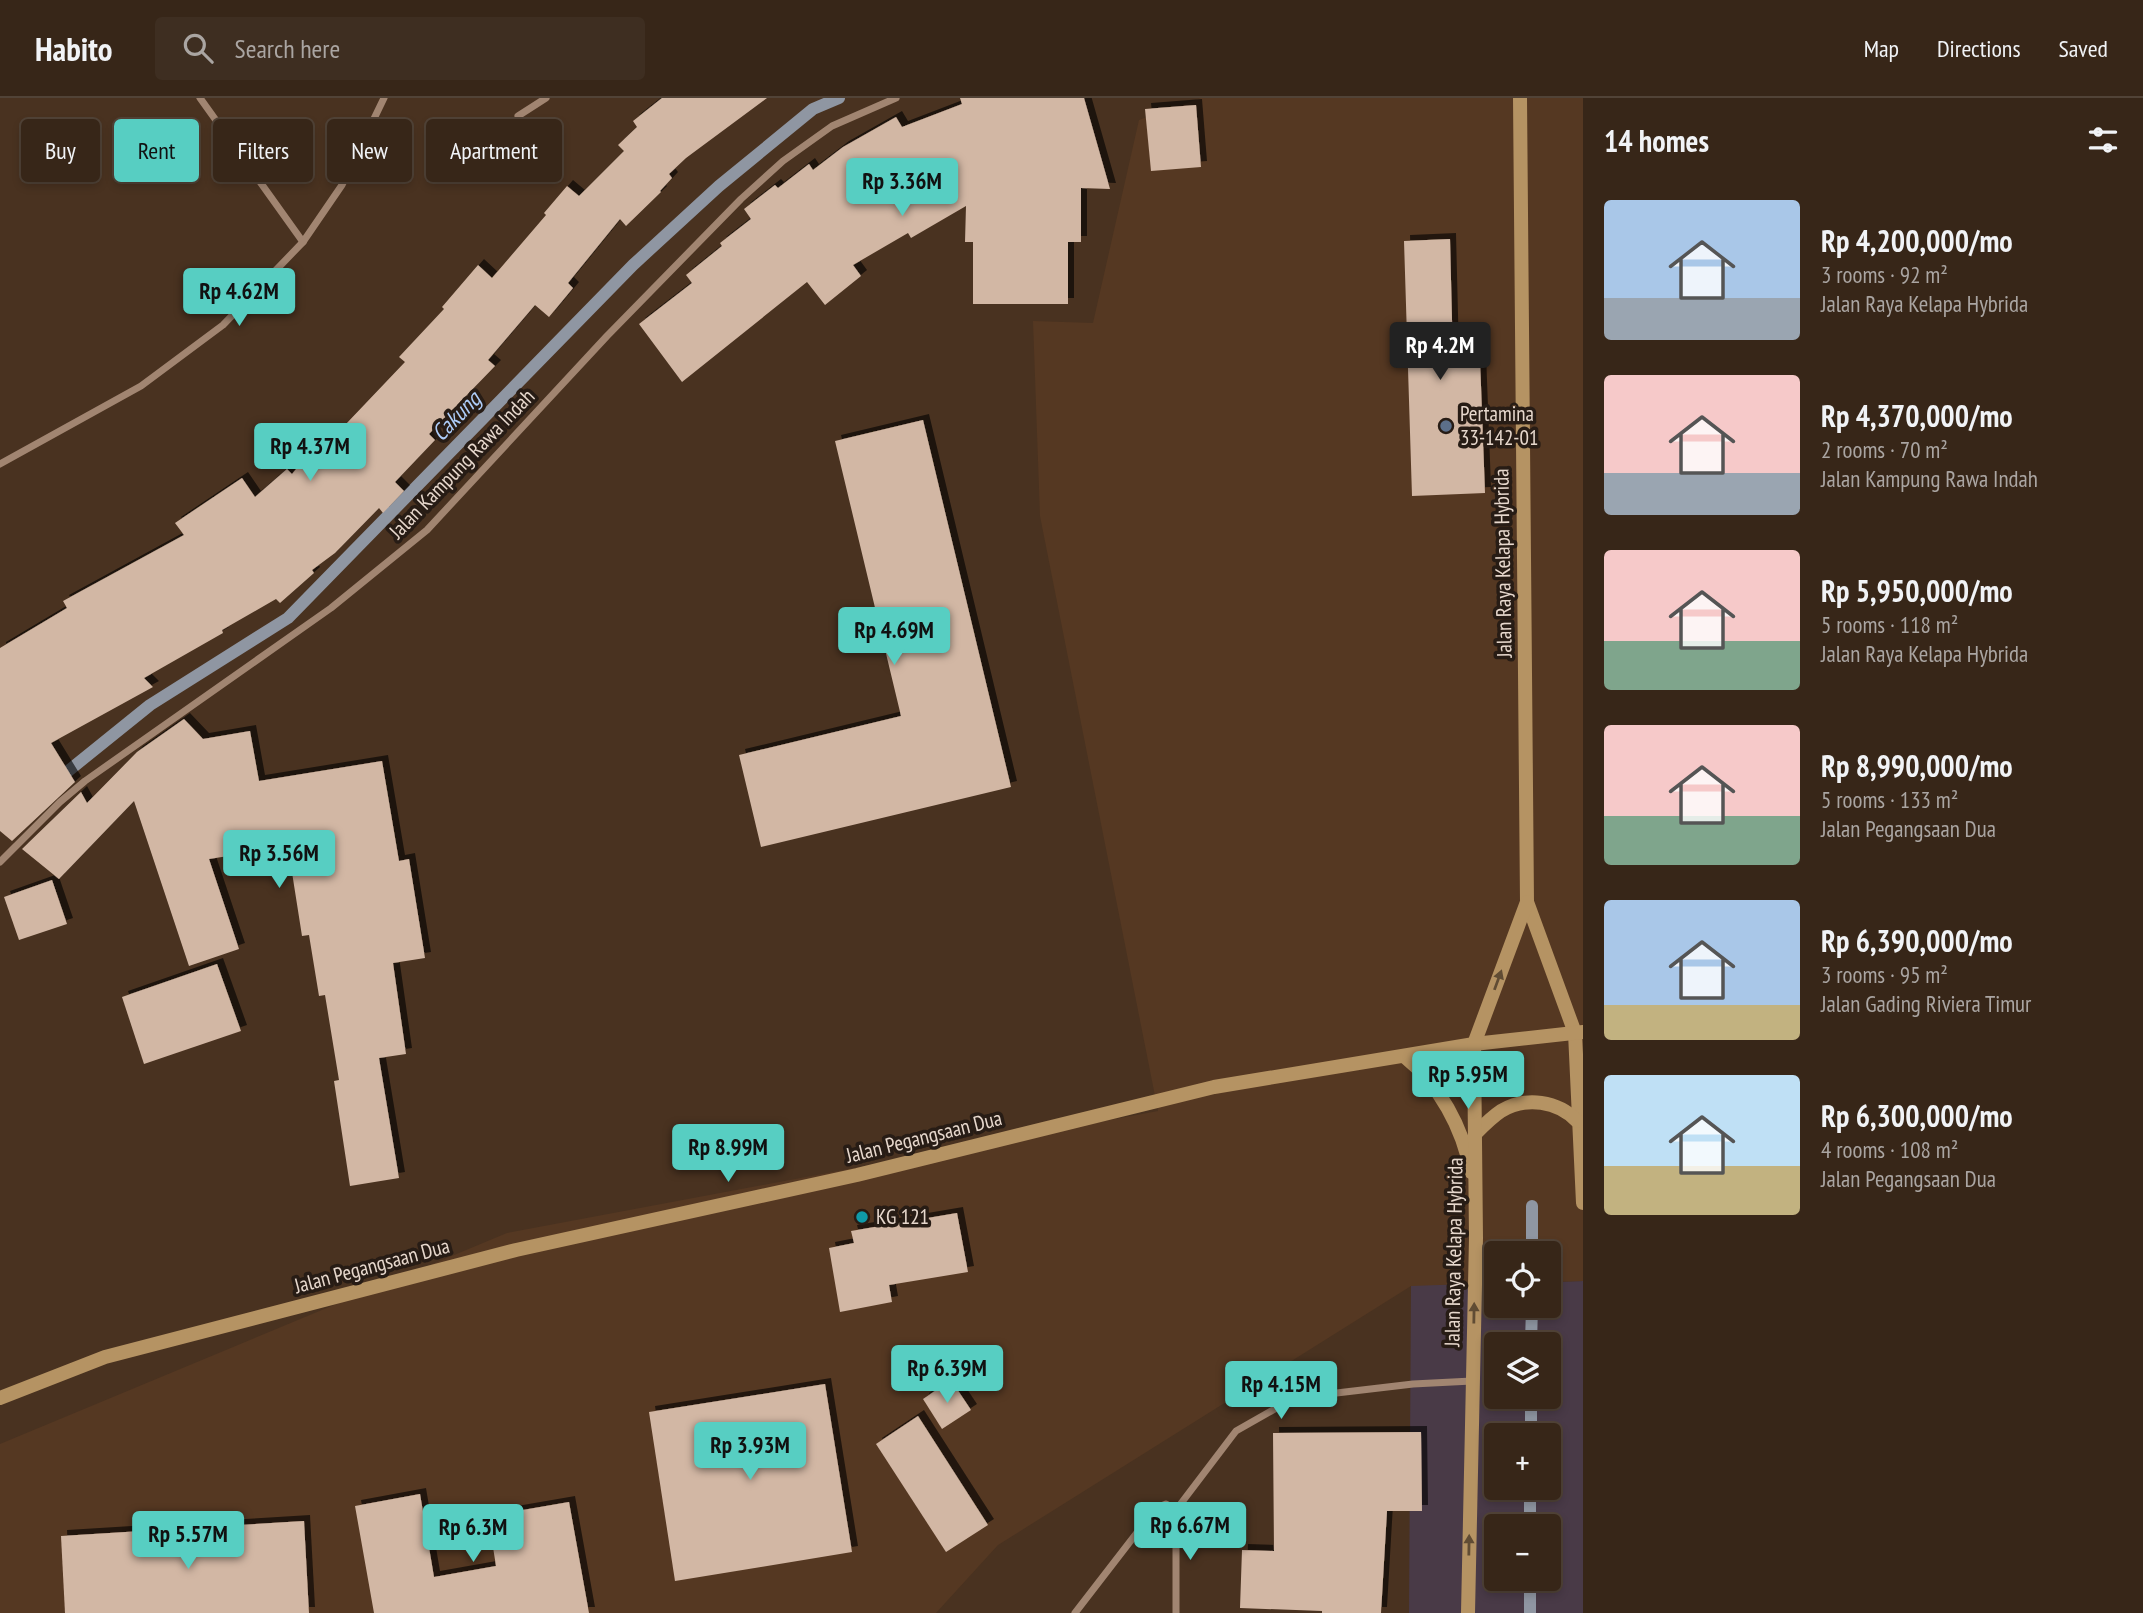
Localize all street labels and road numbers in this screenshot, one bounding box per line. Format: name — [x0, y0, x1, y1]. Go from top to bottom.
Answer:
street label: Jalan Kampung Rawa Indah — [382, 383, 540, 545]
street label: Jalan Raya Kelapa Hybrida — [1487, 468, 1518, 659]
street label: Jalan Pegangsaan Dua — [842, 1104, 1005, 1169]
street label: Jalan Raya Kelapa Hybrida — [1438, 1157, 1469, 1348]
street label: Jalan Pegangsaan Dua — [290, 1232, 452, 1299]

